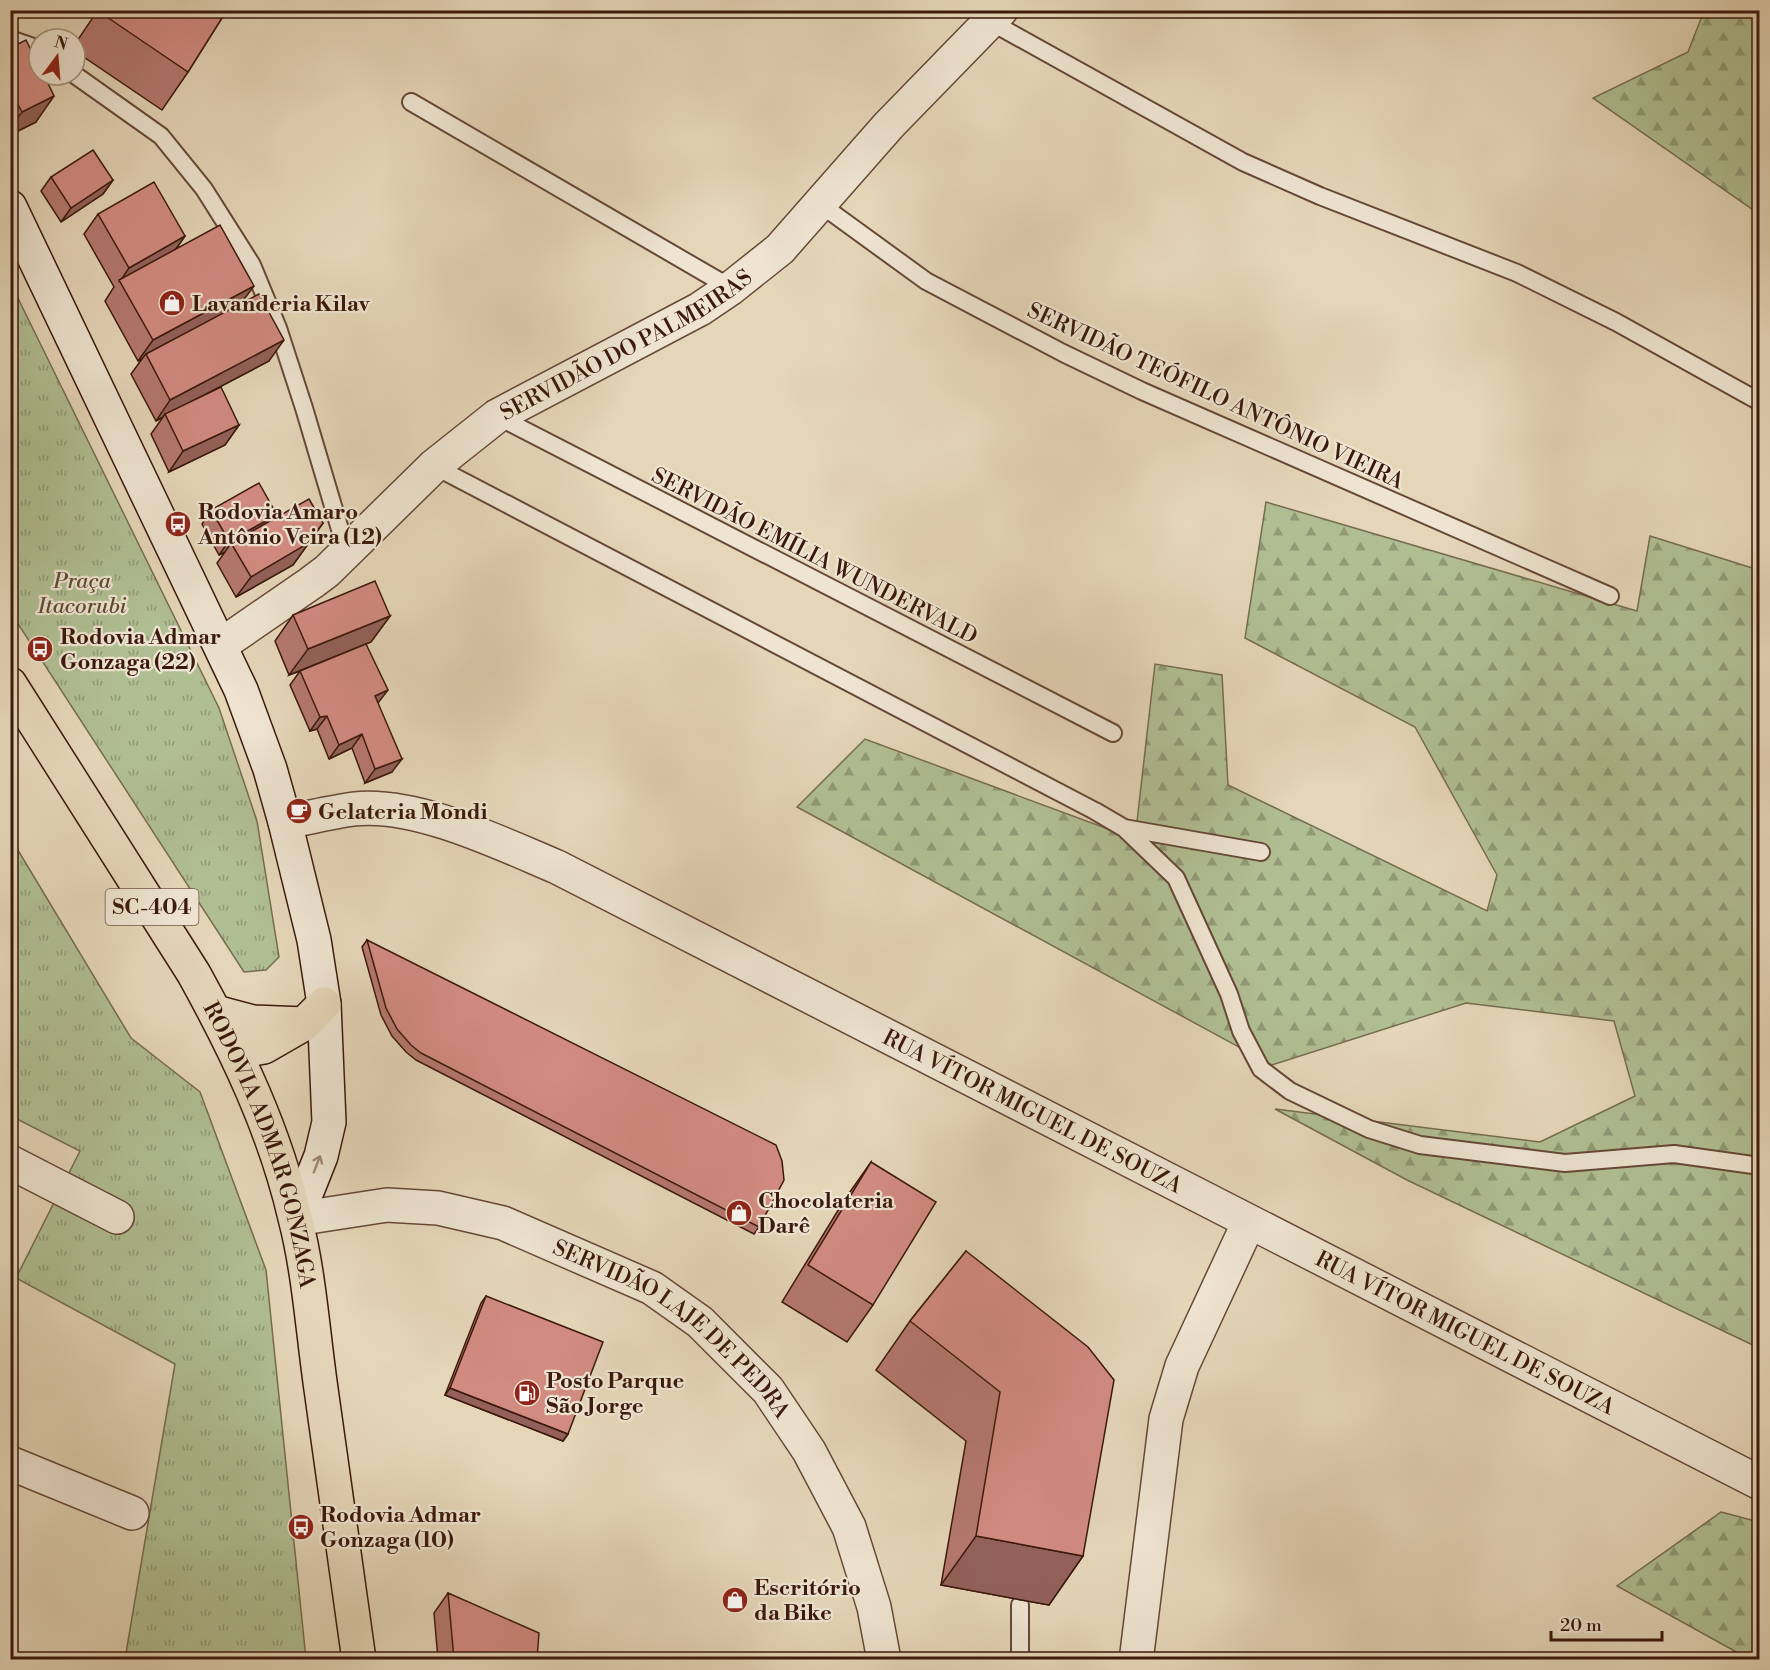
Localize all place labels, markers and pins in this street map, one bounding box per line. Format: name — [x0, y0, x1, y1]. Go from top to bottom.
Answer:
shop icon: Lavanderia Kilav — [157, 288, 187, 318]
place label: Lavanderia Kilav — [192, 291, 371, 318]
place label: Rodovia Amaro Antônio Veira (12) — [197, 499, 382, 551]
bus stop icon: Rodovia Amaro Antônio Veira (12) — [163, 509, 193, 539]
place label: Rodovia Admar Gonzaga (22) — [60, 624, 221, 676]
bus stop icon: Rodovia Admar Gonzaga (22) — [25, 634, 55, 664]
cafe icon: Gelateria Mondi — [284, 796, 314, 826]
place label: Gelateria Mondi — [318, 799, 488, 826]
place label: Chocolateria Darê — [758, 1188, 895, 1240]
shop icon: Chocolateria Darê — [724, 1198, 754, 1228]
place label: Posto Parque São Jorge — [546, 1368, 685, 1420]
fuel station icon: Posto Parque São Jorge — [512, 1378, 542, 1408]
place label: Rodovia Admar Gonzaga (10) — [320, 1502, 481, 1554]
bus stop icon: Rodovia Admar Gonzaga (10) — [286, 1512, 316, 1542]
place label: Escritório da Bike — [754, 1575, 861, 1627]
shop icon: Escritório da Bike — [720, 1585, 750, 1615]

